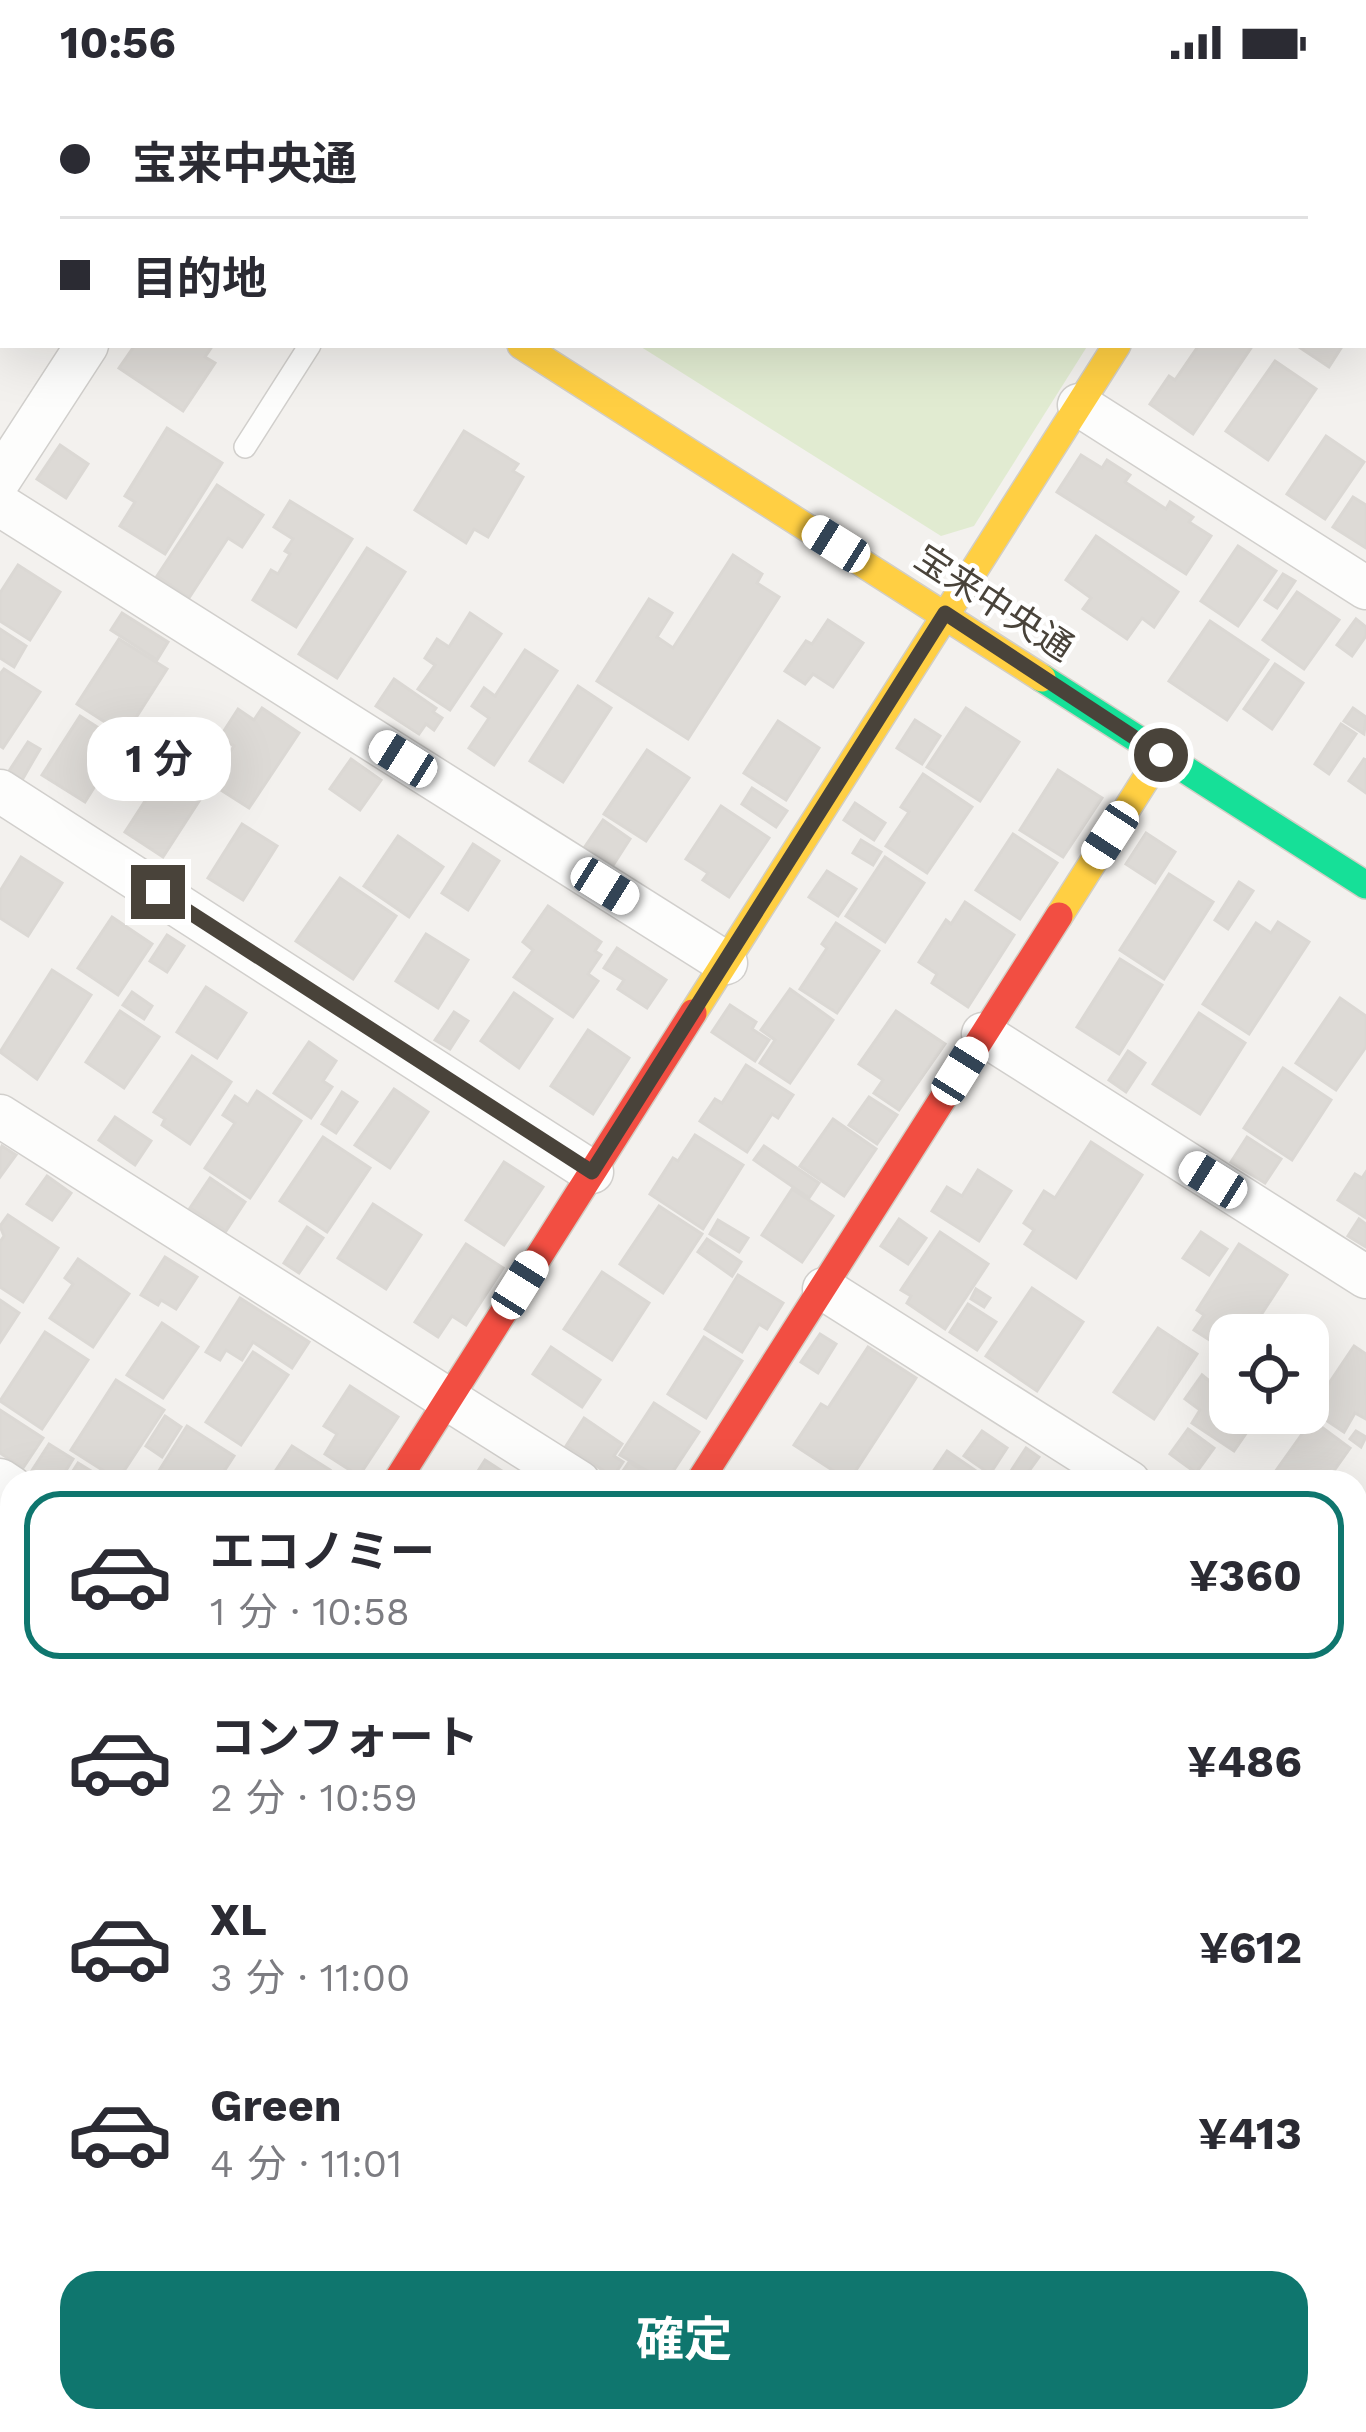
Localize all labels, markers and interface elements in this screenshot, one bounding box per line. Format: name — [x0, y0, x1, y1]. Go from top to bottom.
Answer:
text: 10:56 — [60, 16, 176, 69]
text: 宝来中央通 — [132, 137, 357, 190]
text: 目的地 — [132, 252, 267, 305]
car — [796, 510, 876, 578]
street label: 宝来中央通 — [907, 536, 1081, 670]
callout: 1 分 — [86, 718, 230, 802]
car — [363, 725, 443, 793]
route start — [1134, 728, 1188, 782]
text: 1 分 — [126, 736, 192, 781]
car — [1075, 795, 1145, 875]
car — [565, 852, 645, 920]
route end — [131, 865, 185, 919]
car — [926, 1031, 994, 1111]
car — [1173, 1146, 1253, 1214]
car — [486, 1245, 554, 1325]
map controls — [1209, 1314, 1329, 1434]
button: locate — [1209, 1314, 1329, 1434]
icon: car — [66, 1521, 174, 1629]
text: エコノミー — [210, 1525, 435, 1578]
text: ¥360 — [1189, 1549, 1302, 1602]
text: 1 分 · 10:58 — [210, 1589, 410, 1634]
icon: car — [66, 1707, 174, 1815]
text: コンフォート — [210, 1711, 479, 1764]
text: ¥486 — [1187, 1735, 1302, 1788]
text: 2 分 · 10:59 — [210, 1775, 417, 1820]
icon: car — [66, 1893, 174, 2001]
text: XL — [210, 1893, 267, 1946]
text: ¥612 — [1199, 1921, 1302, 1974]
text: 3 分 · 11:00 — [210, 1955, 410, 2000]
icon: car — [66, 2079, 174, 2187]
text: Green — [210, 2079, 342, 2132]
text: ¥413 — [1198, 2107, 1302, 2160]
text: 4 分 · 11:01 — [210, 2141, 402, 2186]
button: 確定 — [60, 2271, 1308, 2409]

